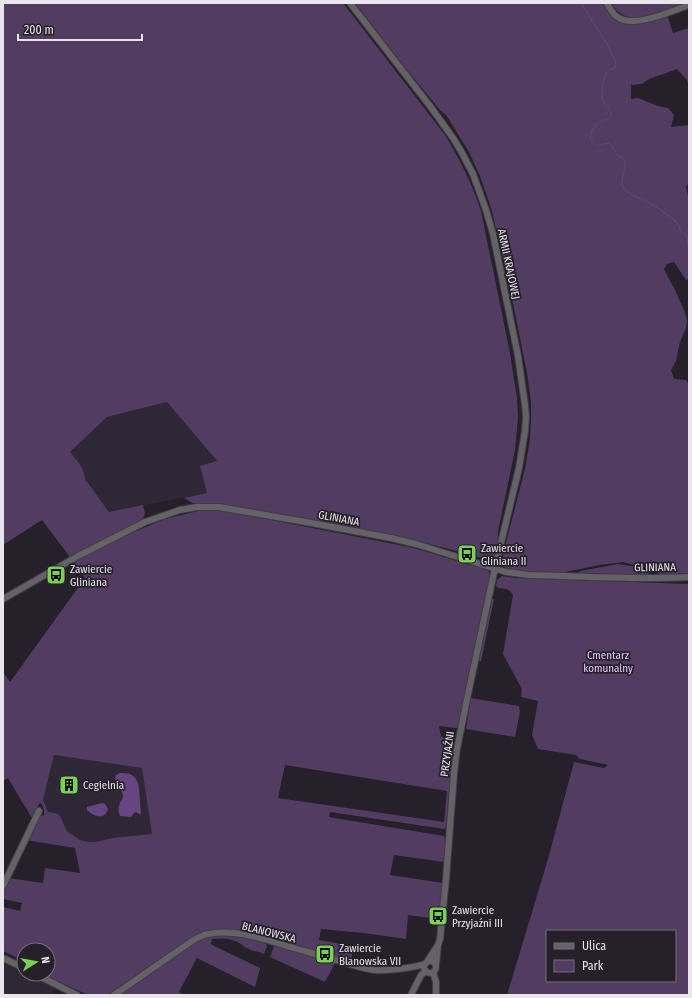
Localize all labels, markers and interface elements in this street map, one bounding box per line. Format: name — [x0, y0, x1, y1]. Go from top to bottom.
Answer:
scale bar — [18, 16, 142, 42]
text: 200 m — [24, 23, 54, 37]
street label: ARMII KRAJOWEJ — [495, 228, 522, 301]
street label: GLINIANA — [317, 508, 361, 529]
place label: Zawiercie Gliniana II — [481, 542, 526, 568]
bus stop icon: Zawiercie Gliniana II — [456, 543, 478, 565]
street label: GLINIANA — [634, 561, 676, 574]
place label: Zawiercie Gliniana — [70, 563, 112, 589]
bus stop icon: Zawiercie Gliniana — [45, 564, 67, 586]
park label: Cmentarz komunalny — [583, 649, 633, 675]
street label: PRZYJAŹNI — [437, 730, 457, 778]
building icon: Cegielnia — [58, 774, 80, 796]
place label: Cegielnia — [83, 779, 124, 792]
place label: Zawiercie Przyjaźni III — [452, 904, 503, 930]
bus stop icon: Zawiercie Przyjaźni III — [427, 905, 449, 927]
street label: BLANOWSKA — [240, 919, 298, 946]
legend — [546, 930, 676, 982]
text: Ulica — [582, 939, 606, 953]
north arrow — [16, 942, 56, 982]
place label: Zawiercie Blanowska VII — [339, 942, 401, 968]
bus stop icon: Zawiercie Blanowska VII — [314, 943, 336, 965]
text: N — [38, 956, 52, 965]
text: Park — [582, 959, 604, 973]

